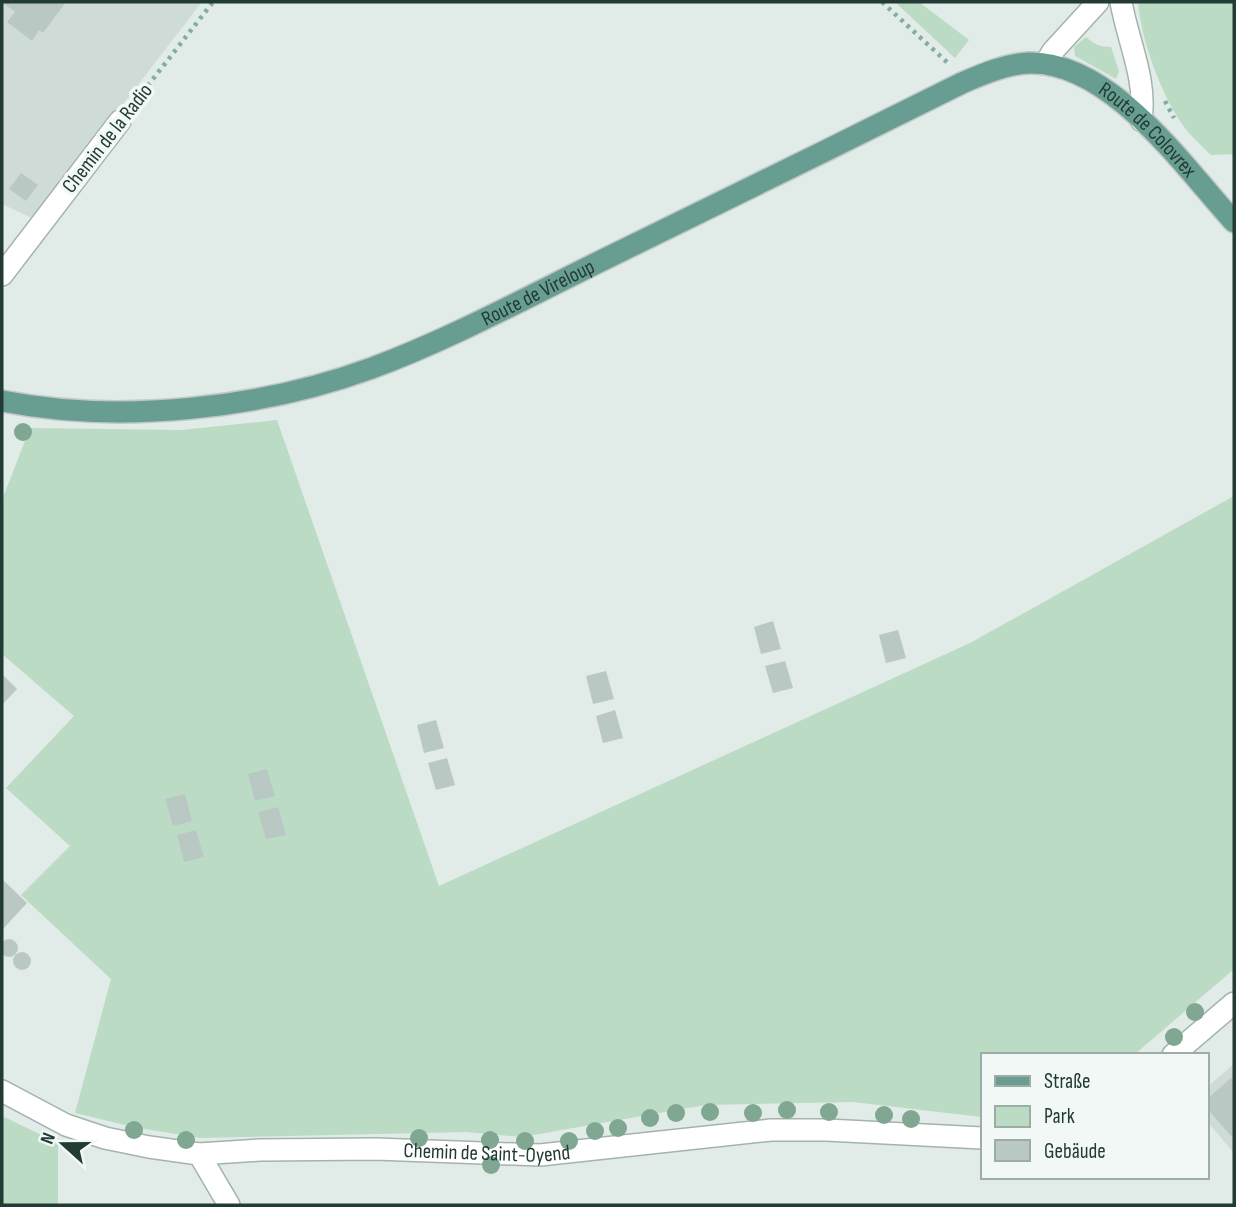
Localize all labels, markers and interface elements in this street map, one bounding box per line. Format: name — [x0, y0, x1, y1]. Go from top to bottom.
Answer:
street label: Route de Colovrex — [1094, 77, 1202, 183]
street label: Chemin de la Radio — [57, 79, 158, 198]
street label: Route de Vireloup — [477, 254, 599, 332]
legend — [981, 1053, 1208, 1179]
text: Straße — [1044, 1069, 1090, 1094]
text: Park — [1044, 1104, 1075, 1129]
north arrow — [28, 1109, 98, 1179]
text: N — [36, 1130, 61, 1147]
street label: Chemin de Saint-Oyend — [403, 1138, 571, 1168]
text: Gebäude — [1044, 1139, 1106, 1164]

